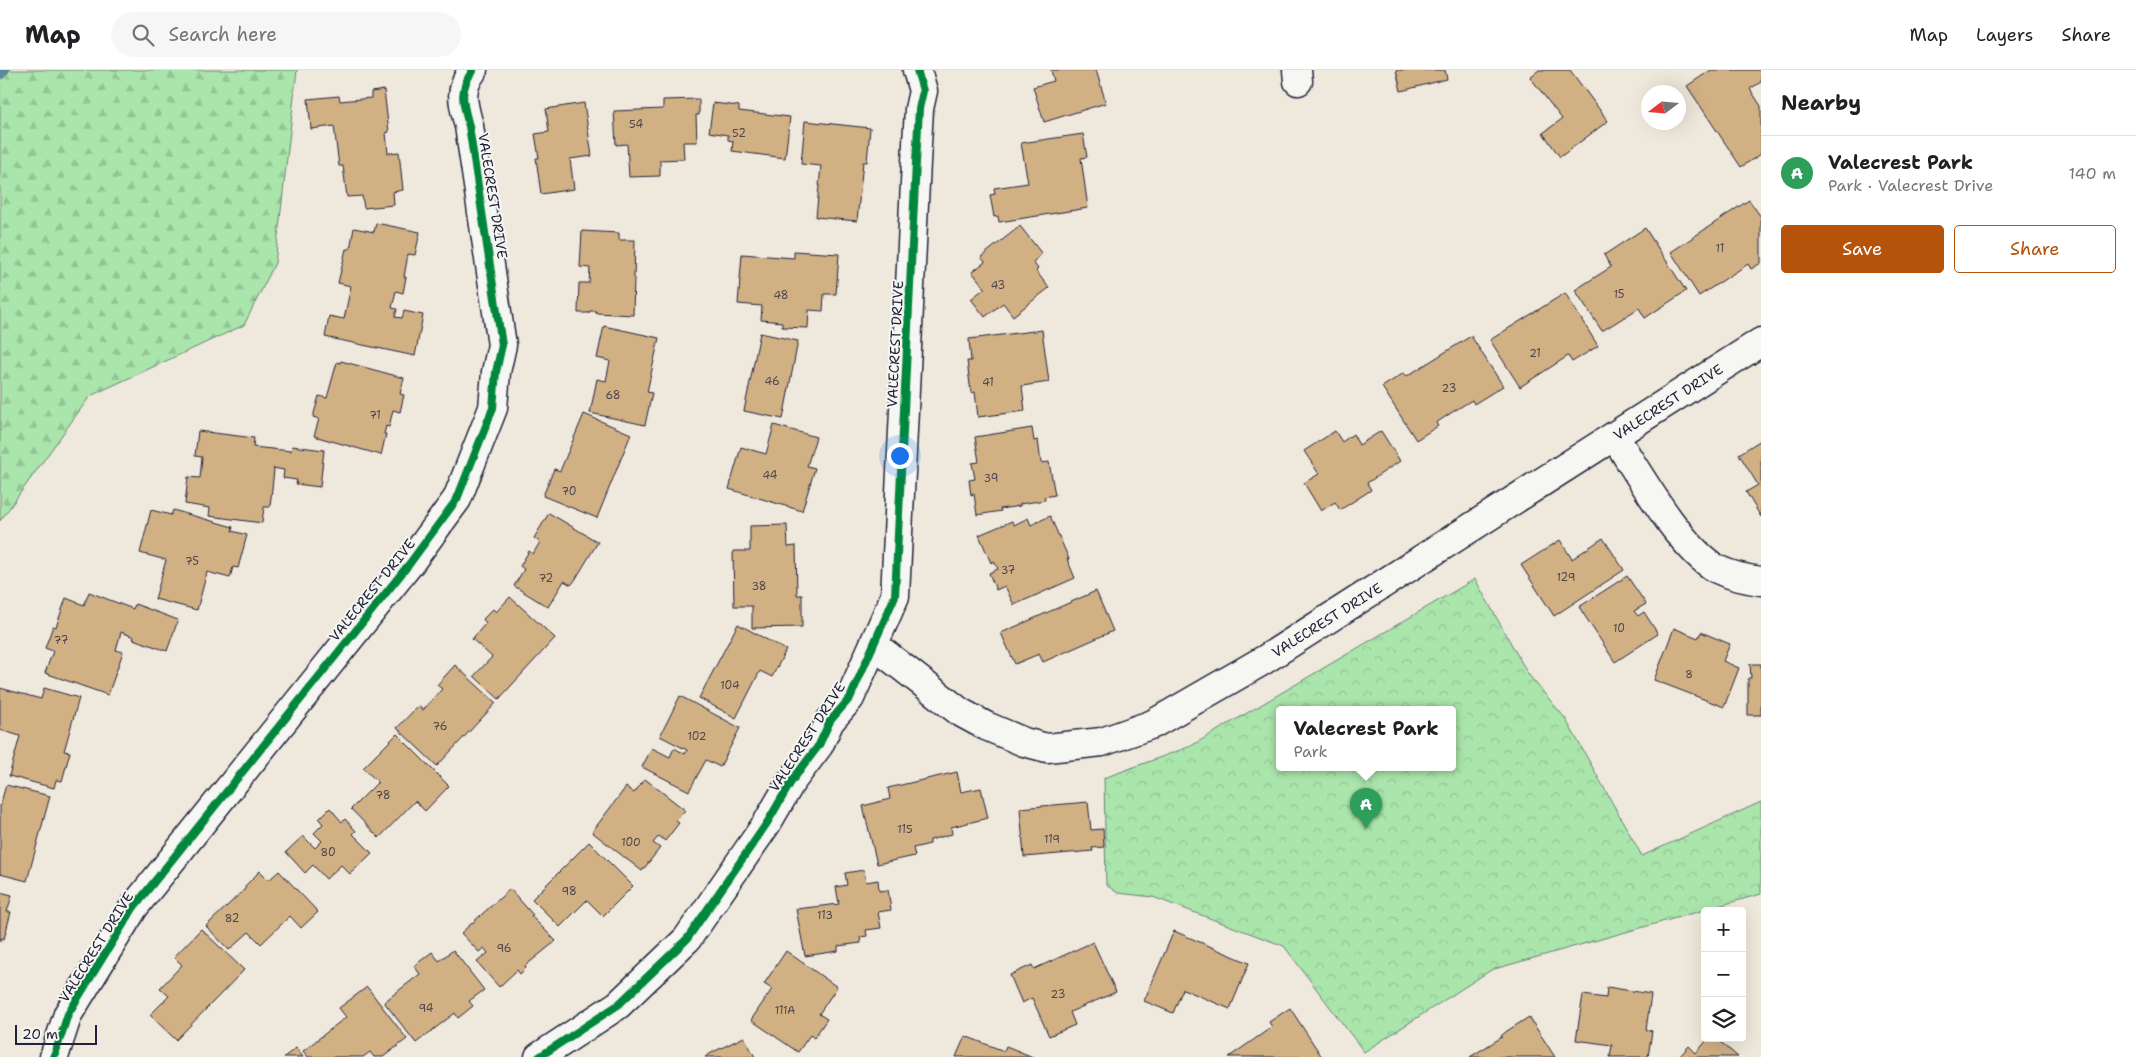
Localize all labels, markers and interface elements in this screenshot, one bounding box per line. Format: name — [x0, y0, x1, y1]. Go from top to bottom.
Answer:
search box — [111, 12, 461, 57]
text: Map — [25, 19, 81, 51]
icon: search — [129, 21, 157, 49]
text: Search here — [169, 22, 277, 47]
text: Map — [1910, 23, 1948, 47]
text: Layers — [1976, 23, 2033, 47]
text: Share — [2061, 23, 2111, 47]
north arrow — [1641, 85, 1686, 130]
text: Nearby — [1781, 89, 1861, 117]
house number: 54 — [629, 117, 643, 132]
house number: 52 — [732, 126, 746, 141]
street label: VALECREST DRIVE — [474, 132, 512, 260]
text: Valecrest Park — [1828, 150, 1973, 175]
text: A — [1791, 163, 1803, 184]
text: 140 m — [2069, 163, 2116, 184]
text: Park · Valecrest Drive — [1828, 175, 1993, 196]
button: Save — [1781, 225, 1944, 273]
button: Share — [1954, 225, 2116, 273]
house number: 11 — [1716, 241, 1724, 256]
house number: 43 — [991, 278, 1005, 293]
street label: VALECREST DRIVE — [883, 280, 907, 408]
house number: 15 — [1613, 287, 1625, 302]
house number: 48 — [773, 288, 789, 303]
house number: 21 — [1529, 346, 1541, 361]
street label: VALECREST DRIVE — [1610, 360, 1726, 444]
house number: 46 — [764, 374, 780, 389]
house number: 41 — [982, 375, 994, 390]
house number: 23 — [1442, 381, 1456, 396]
house number: 68 — [606, 388, 620, 403]
house number: 71 — [369, 408, 381, 423]
your location — [887, 443, 913, 469]
house number: 44 — [762, 468, 778, 483]
house number: 39 — [984, 471, 998, 486]
house number: 70 — [561, 484, 577, 499]
street label: VALECREST DRIVE — [325, 535, 419, 645]
house number: 75 — [185, 554, 199, 569]
house number: 37 — [1001, 563, 1016, 578]
house number: 129 — [1557, 570, 1575, 585]
house number: 72 — [539, 571, 553, 586]
house number: 38 — [751, 579, 767, 594]
street label: VALECREST DRIVE — [1268, 579, 1386, 661]
house number: 10 — [1613, 621, 1625, 636]
house number: 77 — [54, 633, 69, 648]
house number: 8 — [1685, 667, 1693, 682]
house number: 104 — [720, 678, 740, 693]
street label: VALECREST DRIVE — [765, 679, 849, 795]
popup — [1276, 706, 1456, 771]
text: Valecrest Park — [1293, 716, 1439, 741]
house number: 76 — [433, 719, 447, 734]
house number: 102 — [687, 729, 707, 744]
text: Park — [1293, 741, 1328, 762]
house number: 78 — [376, 788, 390, 803]
pin: A — [1350, 788, 1382, 829]
house number: 115 — [897, 822, 913, 837]
house number: 119 — [1044, 832, 1060, 847]
house number: 100 — [621, 835, 641, 850]
house number: 80 — [320, 845, 336, 860]
house number: 98 — [561, 884, 577, 899]
street label: VALECREST DRIVE — [55, 888, 137, 1006]
map controls — [1701, 907, 1746, 1042]
button: + — [1701, 907, 1746, 952]
house number: 113 — [817, 908, 833, 923]
house number: 82 — [225, 911, 239, 926]
house number: 96 — [496, 941, 512, 956]
button: − — [1701, 952, 1746, 997]
house number: 23 — [1051, 987, 1065, 1002]
button: layers — [1701, 997, 1746, 1042]
house number: 94 — [419, 1001, 434, 1016]
house number: 111A — [775, 1003, 795, 1018]
scale bar — [15, 1022, 98, 1045]
text: 20 m — [22, 1025, 58, 1043]

